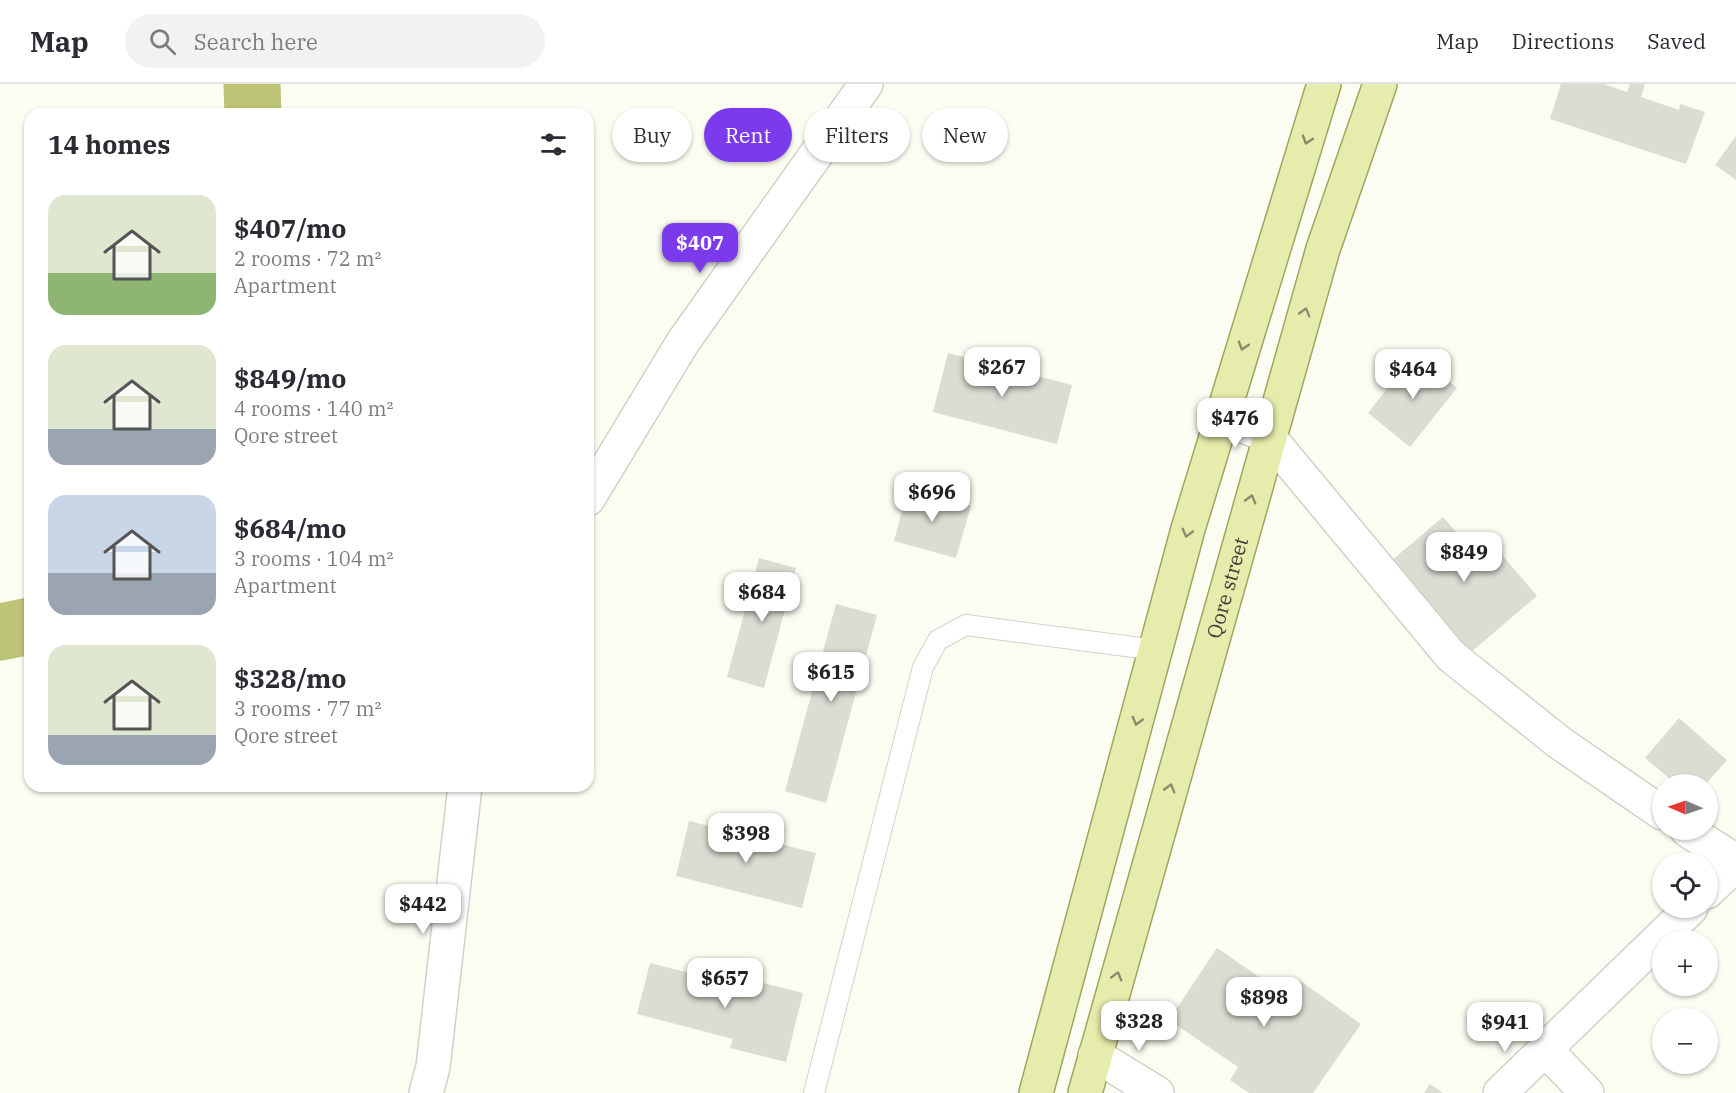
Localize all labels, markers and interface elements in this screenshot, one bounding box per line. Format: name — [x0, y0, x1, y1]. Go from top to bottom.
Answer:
search box — [125, 14, 545, 68]
text: Map — [30, 23, 89, 60]
icon: search — [146, 25, 179, 58]
text: Search here — [194, 27, 318, 56]
text: Map — [1436, 27, 1479, 55]
text: Directions — [1512, 27, 1614, 55]
text: Saved — [1647, 27, 1706, 55]
chip: Buy — [612, 108, 692, 162]
chip: Rent — [704, 108, 792, 162]
chip: Filters — [804, 108, 910, 162]
chip: New — [922, 108, 1008, 162]
text: 14 homes — [48, 127, 170, 161]
icon: filters — [537, 128, 570, 161]
one-way arrow — [1301, 134, 1314, 145]
text: $407/mo — [234, 211, 346, 245]
icon: home — [96, 219, 168, 291]
pin: $407 — [664, 223, 736, 274]
text: $407 — [676, 229, 724, 256]
text: 2 rooms · 72 m² — [234, 245, 381, 272]
text: Apartment — [234, 272, 337, 299]
one-way arrow — [1298, 307, 1310, 318]
one-way arrow — [1238, 340, 1250, 351]
pin: $267 — [966, 347, 1038, 398]
pin: $464 — [1377, 349, 1449, 400]
text: $267 — [978, 353, 1026, 380]
text: $464 — [1389, 355, 1437, 382]
text: $849/mo — [234, 361, 346, 395]
icon: home — [96, 369, 168, 441]
text: 4 rooms · 140 m² — [234, 395, 393, 422]
pin: $476 — [1199, 398, 1271, 449]
text: $476 — [1211, 404, 1259, 431]
text: Qore street — [234, 422, 338, 449]
pin: $696 — [896, 472, 968, 523]
text: $696 — [908, 478, 956, 505]
one-way arrow — [1244, 494, 1256, 505]
text: $684/mo — [234, 511, 346, 545]
icon: home — [96, 519, 168, 591]
one-way arrow — [1181, 528, 1194, 538]
pin: $849 — [1428, 532, 1500, 583]
street label: Qore street — [1200, 534, 1254, 641]
text: $849 — [1440, 538, 1488, 565]
text: 3 rooms · 104 m² — [234, 545, 393, 572]
text: Apartment — [234, 572, 337, 599]
pin: $684 — [726, 572, 798, 623]
text: $684 — [738, 578, 786, 605]
pin: $615 — [795, 652, 867, 703]
text: $615 — [807, 658, 855, 685]
text: $328/mo — [234, 661, 346, 695]
icon: home — [96, 669, 168, 741]
text: 3 rooms · 77 m² — [234, 695, 381, 722]
one-way arrow — [1132, 716, 1144, 726]
text: Qore street — [234, 722, 338, 749]
north arrow — [1652, 774, 1718, 840]
map controls — [1652, 774, 1718, 1074]
one-way arrow — [1162, 783, 1175, 793]
pin: $398 — [710, 813, 782, 864]
text: $398 — [722, 819, 770, 846]
button: locate — [1652, 852, 1718, 918]
pin: $442 — [387, 884, 459, 935]
text: $442 — [399, 890, 447, 917]
button: + — [1652, 930, 1718, 996]
pin: $657 — [689, 958, 761, 1009]
text: $657 — [701, 964, 749, 991]
one-way arrow — [1110, 971, 1122, 982]
pin: $898 — [1228, 977, 1300, 1028]
text: $898 — [1240, 983, 1288, 1010]
pin: $328 — [1103, 1001, 1175, 1052]
pin: $941 — [1469, 1002, 1541, 1053]
text: $328 — [1115, 1007, 1163, 1034]
text: $941 — [1481, 1008, 1529, 1035]
button: − — [1652, 1008, 1718, 1074]

